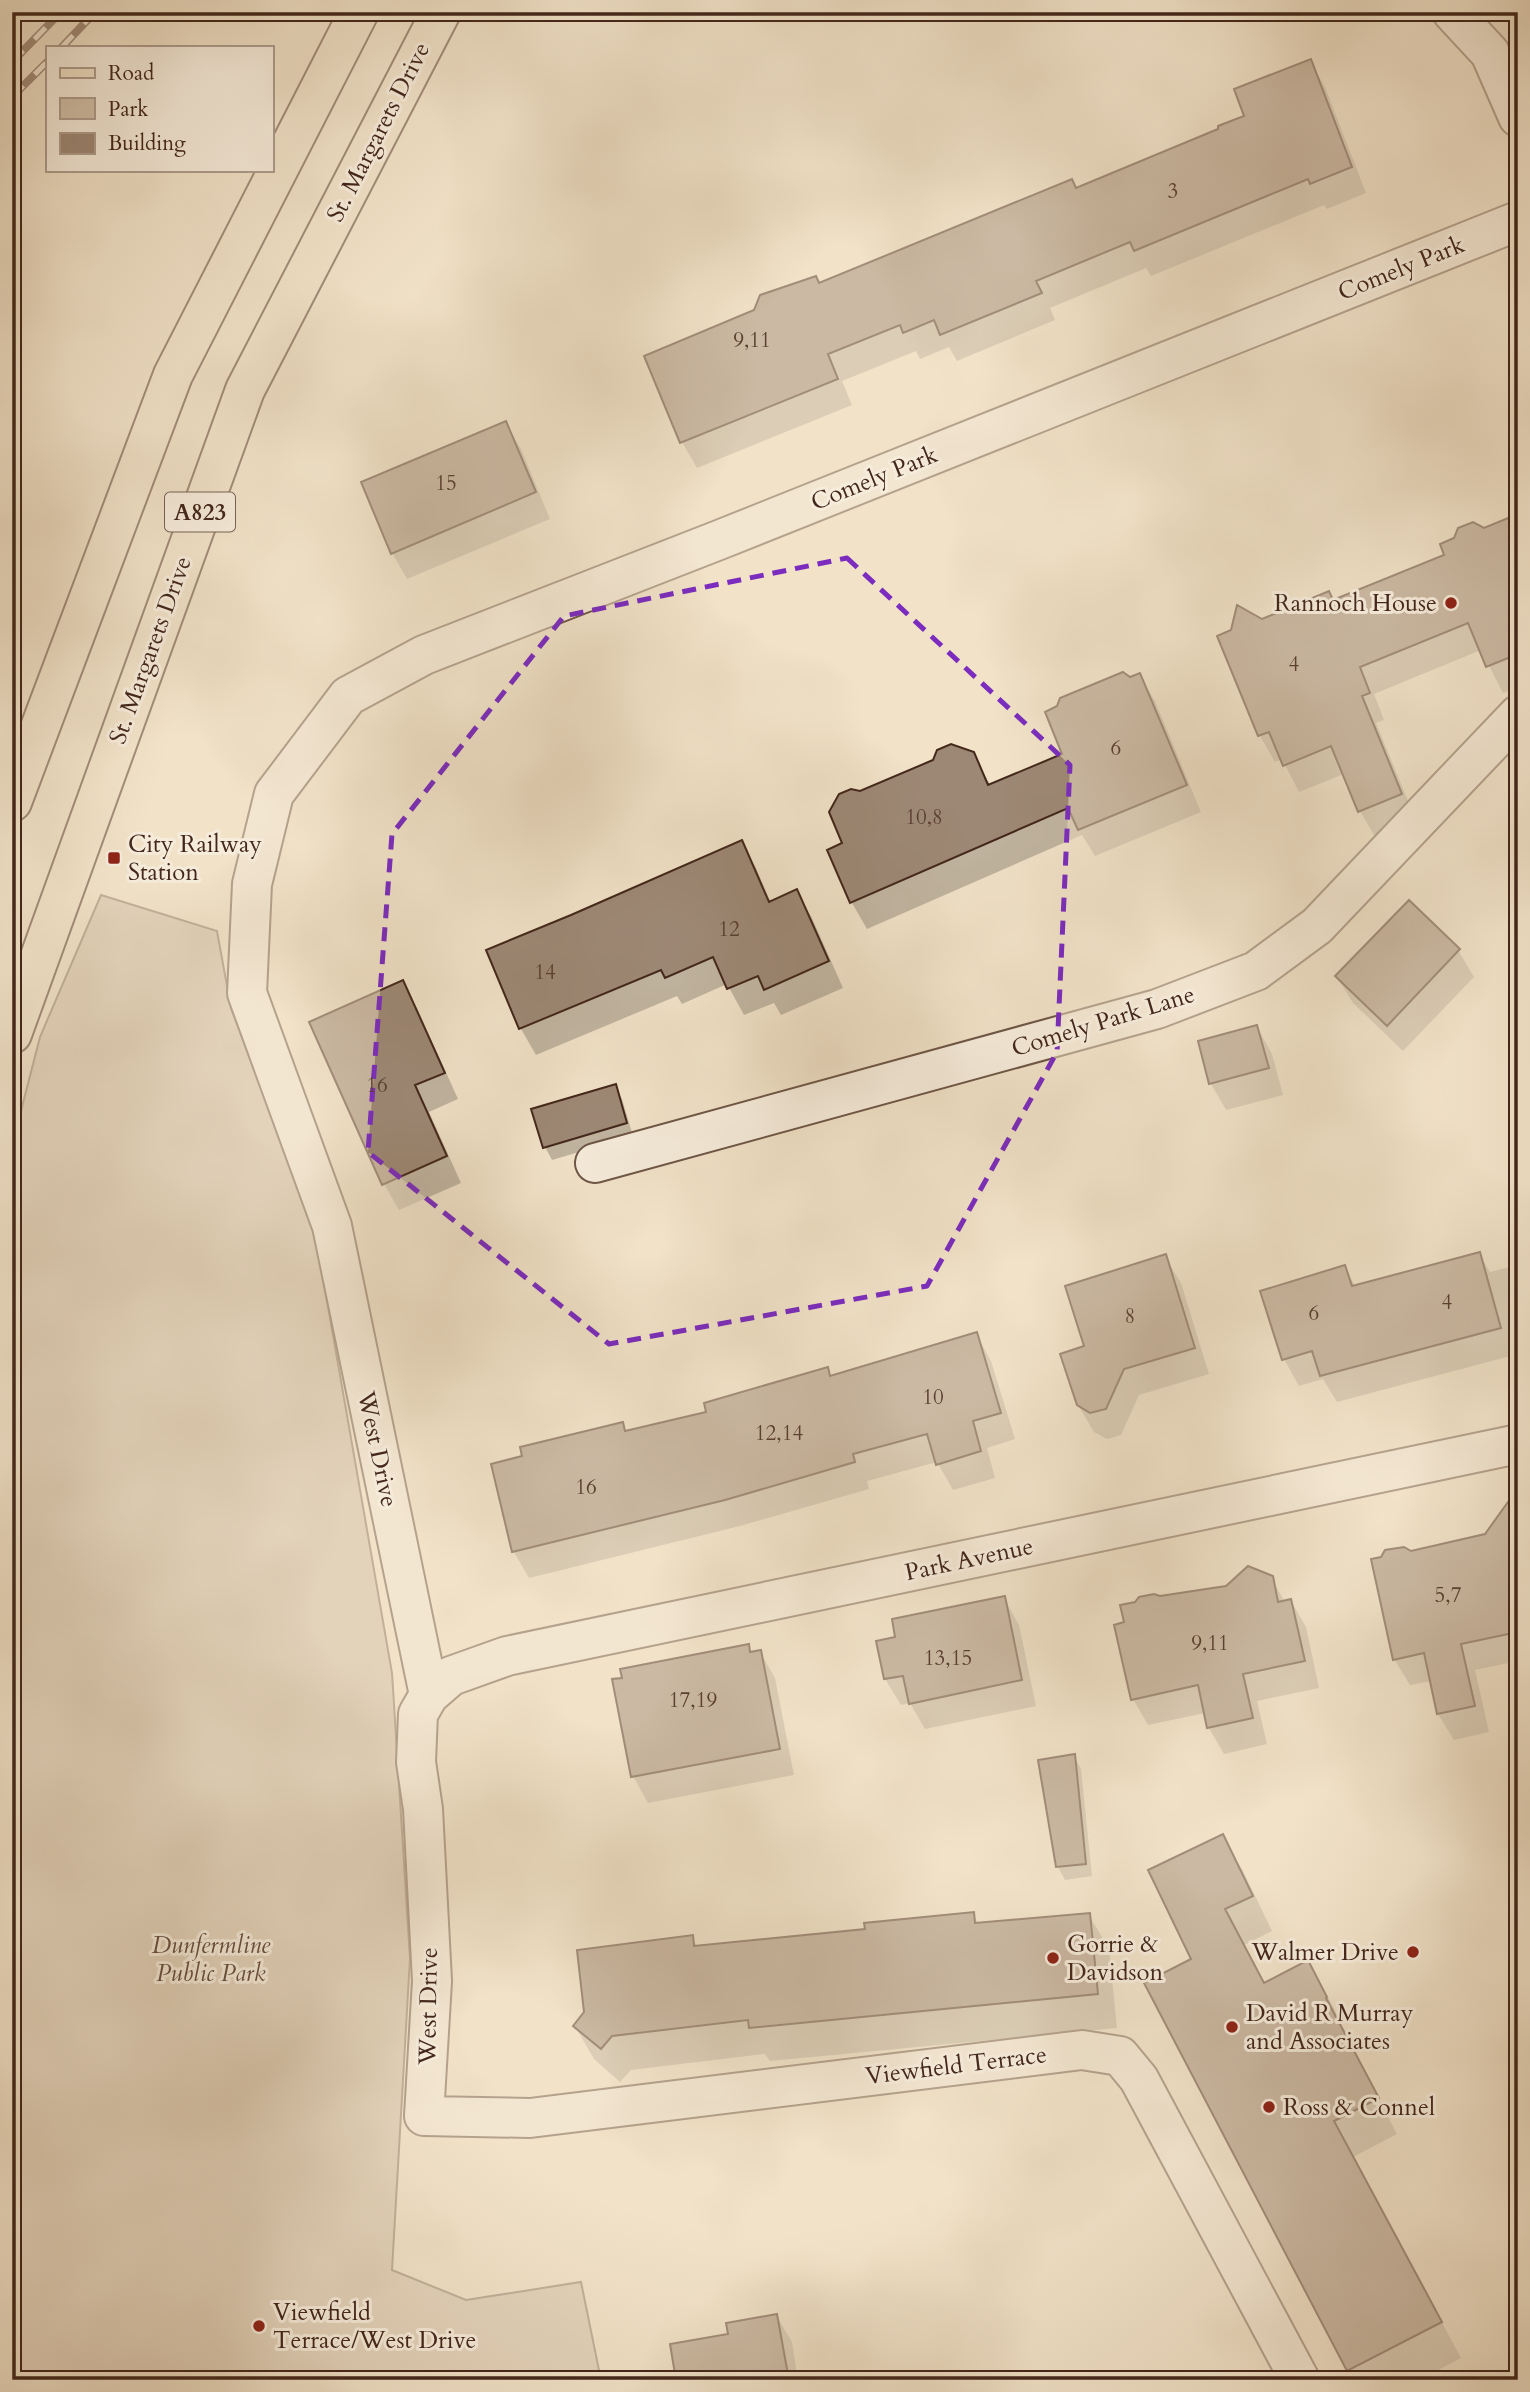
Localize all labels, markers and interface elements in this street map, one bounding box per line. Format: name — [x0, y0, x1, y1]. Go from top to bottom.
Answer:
street label: St. Margarets Drive — [319, 37, 438, 228]
legend — [46, 46, 273, 172]
text: Road — [108, 59, 154, 88]
text: Park — [108, 95, 149, 124]
text: Building — [108, 129, 186, 158]
house number: 3 — [1168, 177, 1178, 206]
street label: Comely Park — [1333, 228, 1470, 309]
house number: 9,11 — [733, 326, 771, 355]
street label: Comely Park — [806, 438, 943, 519]
house number: 15 — [435, 469, 457, 498]
road number: A823 — [165, 492, 235, 532]
street label: St. Margarets Drive — [101, 552, 200, 749]
place label: Rannoch House — [1274, 587, 1437, 620]
marker: Rannoch House — [1443, 595, 1459, 611]
house number: 4 — [1289, 650, 1300, 679]
house number: 6 — [1111, 734, 1121, 763]
house number: 10,8 — [905, 803, 943, 832]
place label: City Railway Station — [128, 828, 262, 889]
marker: City Railway Station — [106, 850, 122, 866]
house number: 12 — [718, 915, 740, 944]
house number: 14 — [534, 958, 556, 987]
street label: Comely Park Lane — [1008, 978, 1199, 1065]
house number: 16 — [366, 1071, 388, 1100]
house number: 4 — [1442, 1288, 1453, 1317]
house number: 6 — [1309, 1299, 1319, 1328]
house number: 8 — [1125, 1302, 1135, 1331]
house number: 10 — [922, 1383, 944, 1412]
street label: West Drive — [349, 1387, 406, 1510]
house number: 12,14 — [755, 1419, 803, 1448]
house number: 16 — [575, 1473, 597, 1502]
street label: Park Avenue — [902, 1530, 1036, 1589]
house number: 5,7 — [1435, 1581, 1462, 1610]
house number: 9,11 — [1191, 1629, 1229, 1658]
house number: 13,15 — [924, 1644, 972, 1673]
house number: 17,19 — [669, 1686, 717, 1715]
place label: Gorrie & Davidson — [1067, 1928, 1164, 1989]
park label: Dunfermline Public Park — [152, 1929, 271, 1990]
place label: Walmer Drive — [1251, 1936, 1399, 1969]
marker: Walmer Drive — [1405, 1944, 1421, 1960]
street label: West Drive — [411, 1947, 446, 2066]
marker: Gorrie & Davidson — [1045, 1950, 1061, 1966]
place label: David R Murray and Associates — [1246, 1997, 1414, 2058]
marker: David R Murray and Associates — [1224, 2019, 1240, 2035]
street label: Viewfield Terrace — [863, 2038, 1049, 2093]
place label: Ross & Connel — [1283, 2091, 1435, 2124]
marker: Ross & Connel — [1261, 2099, 1277, 2115]
place label: Viewfield Terrace/West Drive — [273, 2296, 477, 2357]
marker: Viewfield Terrace/West Drive — [251, 2318, 267, 2334]

